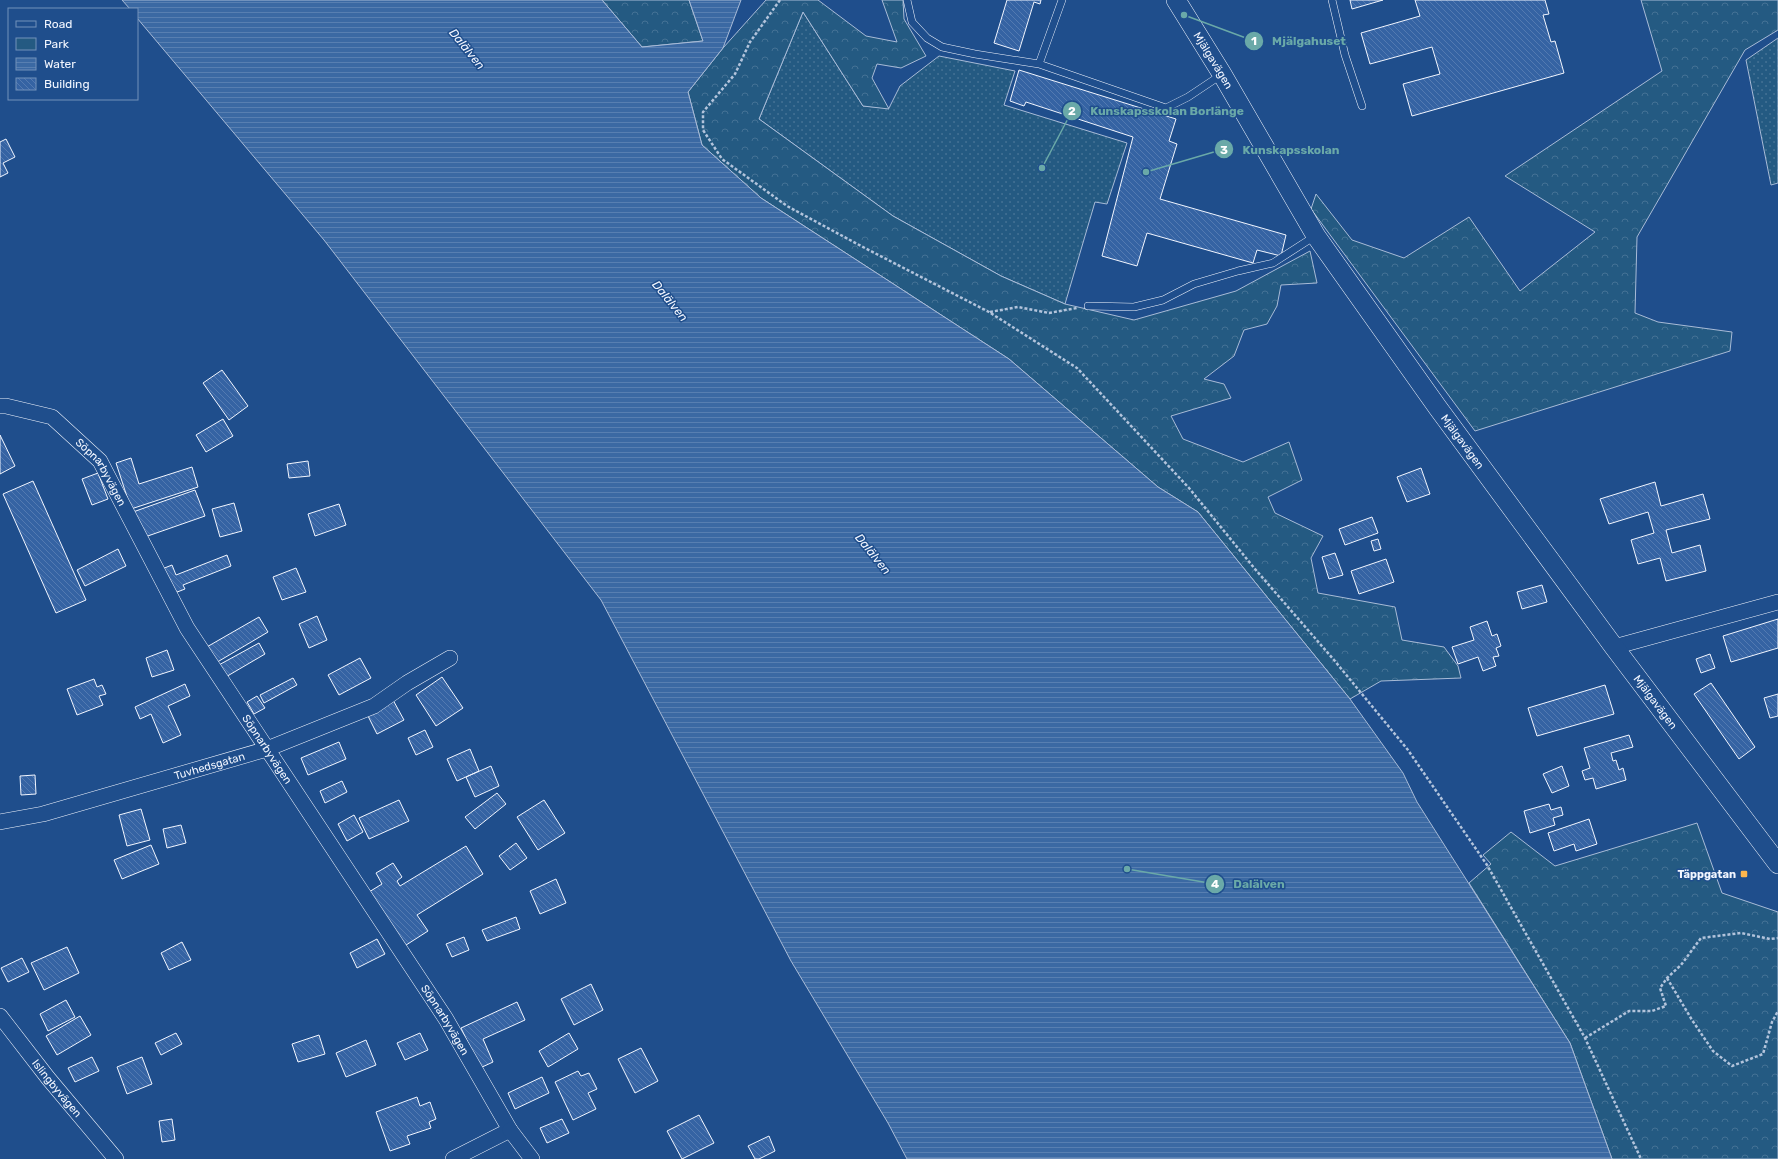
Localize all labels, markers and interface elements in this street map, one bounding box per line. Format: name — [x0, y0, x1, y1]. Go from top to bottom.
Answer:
legend — [8, 8, 138, 100]
text: Road — [44, 17, 72, 31]
water label: Dalälven — [446, 26, 488, 72]
callout: Mjälgahuset — [1244, 29, 1354, 53]
street label: Mjälgavägen — [1191, 30, 1236, 91]
text: 1 — [1251, 34, 1257, 48]
text: Mjälgahuset — [1272, 34, 1346, 48]
text: Park — [44, 37, 70, 51]
text: Water — [44, 57, 76, 71]
text: Building — [44, 77, 90, 91]
callout: Kunskapsskolan Borlänge — [1062, 99, 1252, 123]
text: 2 — [1068, 104, 1076, 118]
text: Kunskapsskolan Borlänge — [1090, 104, 1244, 118]
callout: Kunskapsskolan — [1214, 137, 1347, 161]
text: 3 — [1220, 143, 1228, 157]
text: Kunskapsskolan — [1243, 143, 1340, 157]
water label: Dalälven — [649, 278, 691, 324]
street label: Mjälgavägen — [1438, 412, 1487, 471]
street label: Söpnarbyvägen — [73, 436, 129, 508]
water label: Dalälven — [852, 531, 894, 577]
street label: Mjälgavägen — [1631, 672, 1680, 732]
street label: Söpnarbyvägen — [240, 712, 295, 786]
street label: Tuvhedsgatan — [173, 749, 246, 782]
place label: Täppgatan — [1678, 868, 1736, 881]
marker: Täppgatan — [1739, 869, 1749, 879]
callout: Dalälven — [1205, 872, 1293, 896]
text: 4 — [1211, 877, 1219, 891]
text: Dalälven — [1233, 877, 1285, 891]
street label: Söpnarbyvägen — [419, 982, 472, 1057]
street label: Islingbyvägen — [29, 1057, 85, 1120]

